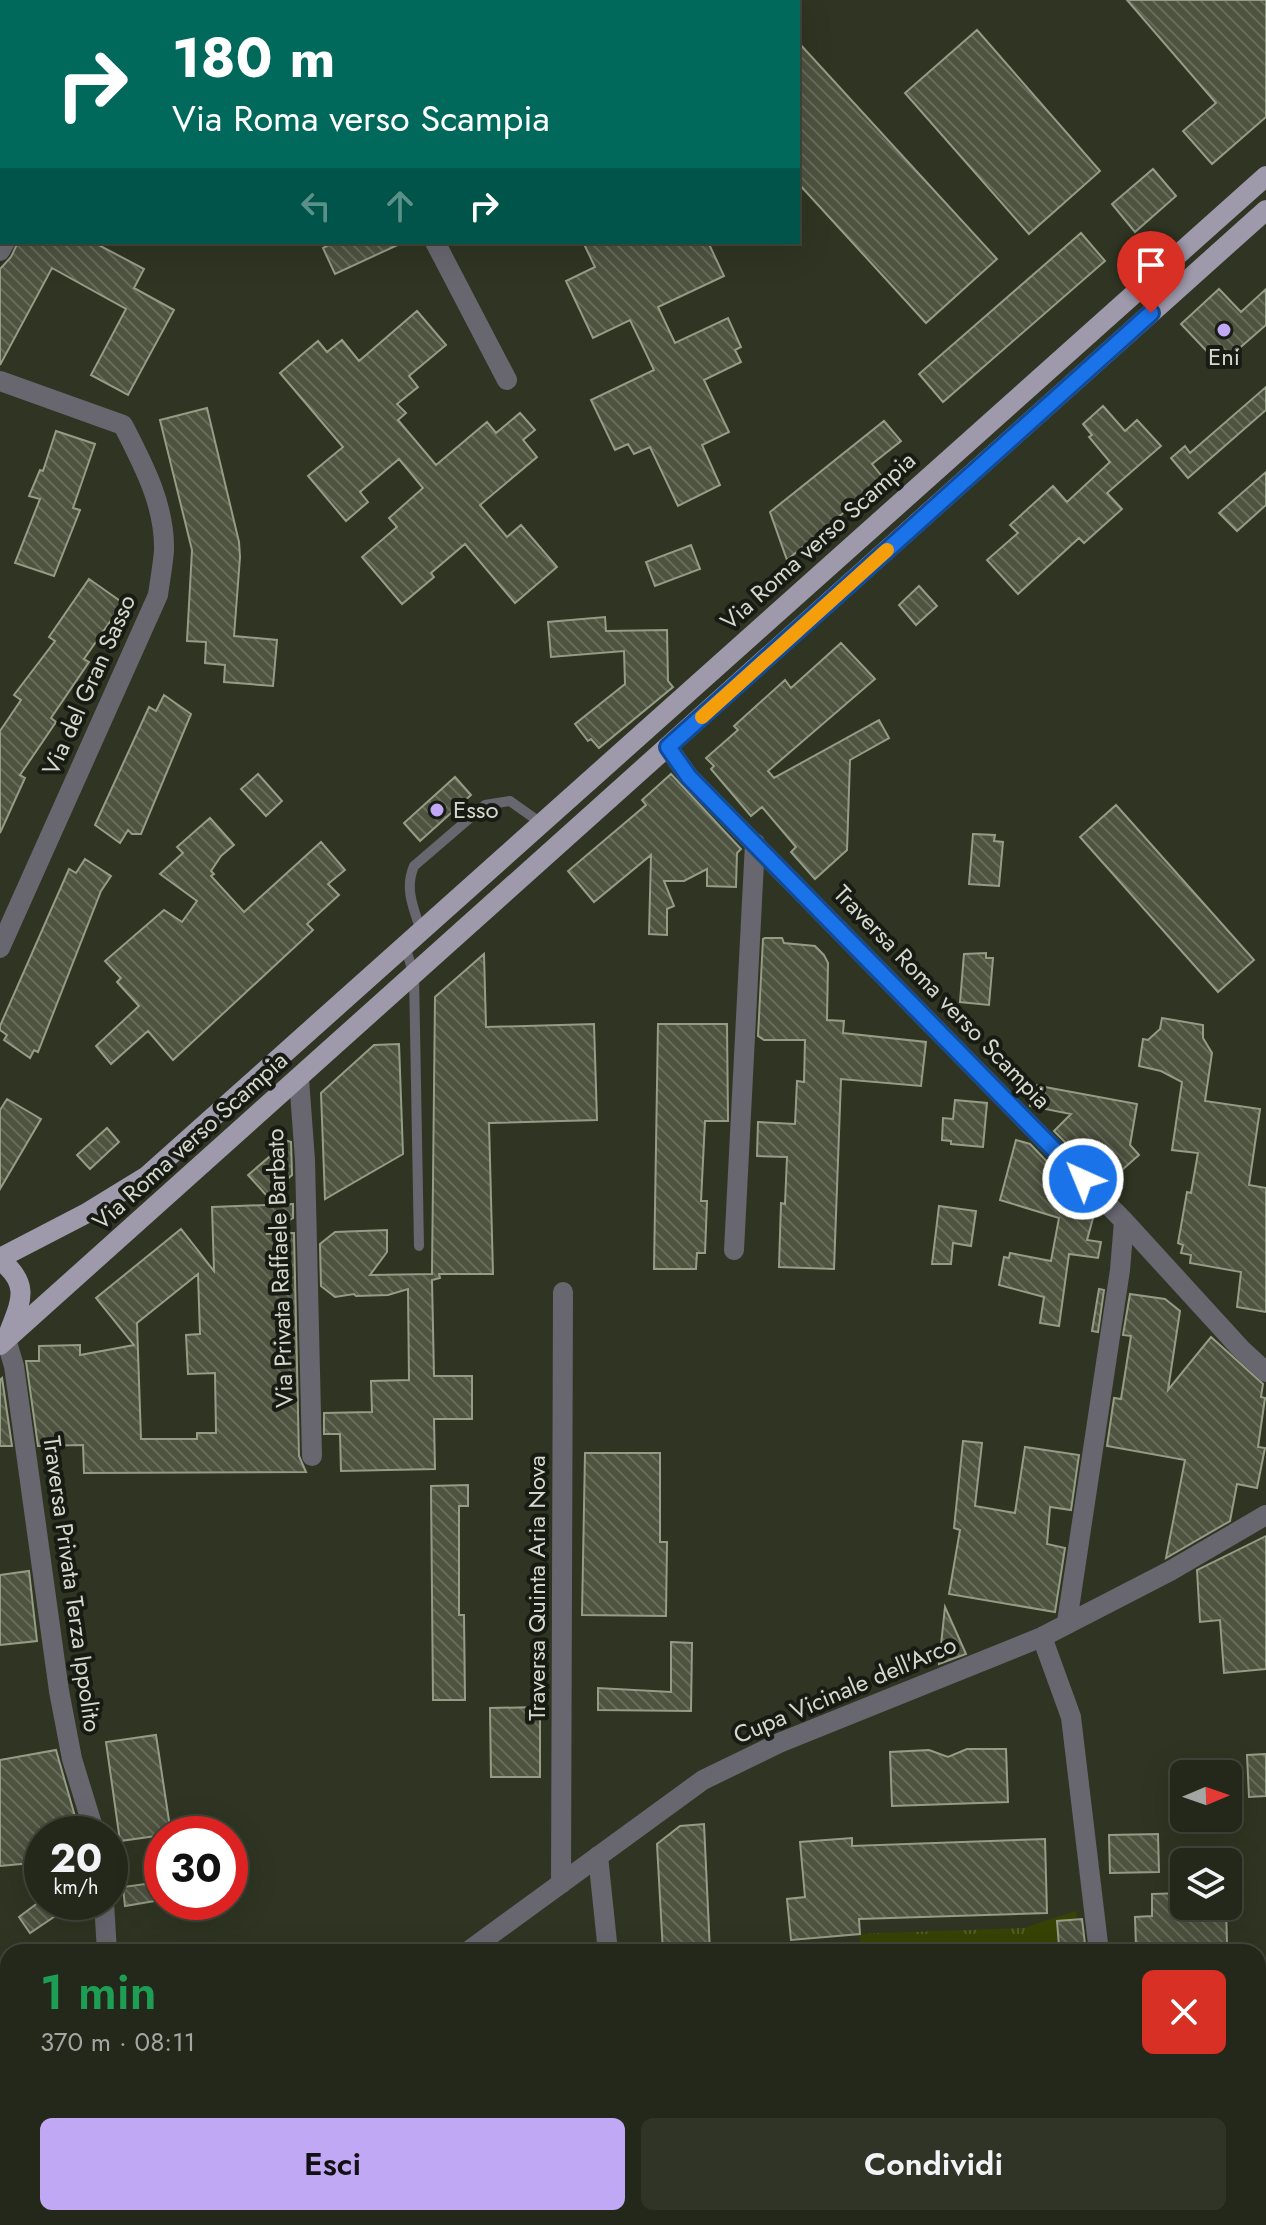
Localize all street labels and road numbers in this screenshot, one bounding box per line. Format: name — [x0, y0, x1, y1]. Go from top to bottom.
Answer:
street label: Via Roma verso Scampia — [712, 443, 923, 638]
street label: Via del Gran Sasso — [33, 589, 144, 781]
street label: Traversa Roma verso Scampia — [826, 877, 1059, 1116]
street label: Via Roma verso Scampia — [84, 1043, 295, 1238]
street label: Via Privata Raffaele Barbato — [257, 1128, 302, 1408]
street label: Traversa Privata Terza Ippolito — [34, 1434, 111, 1734]
street label: Traversa Quinta Aria Nova — [519, 1455, 554, 1721]
street label: Cupa Vicinale dell'Arco — [728, 1627, 962, 1752]

